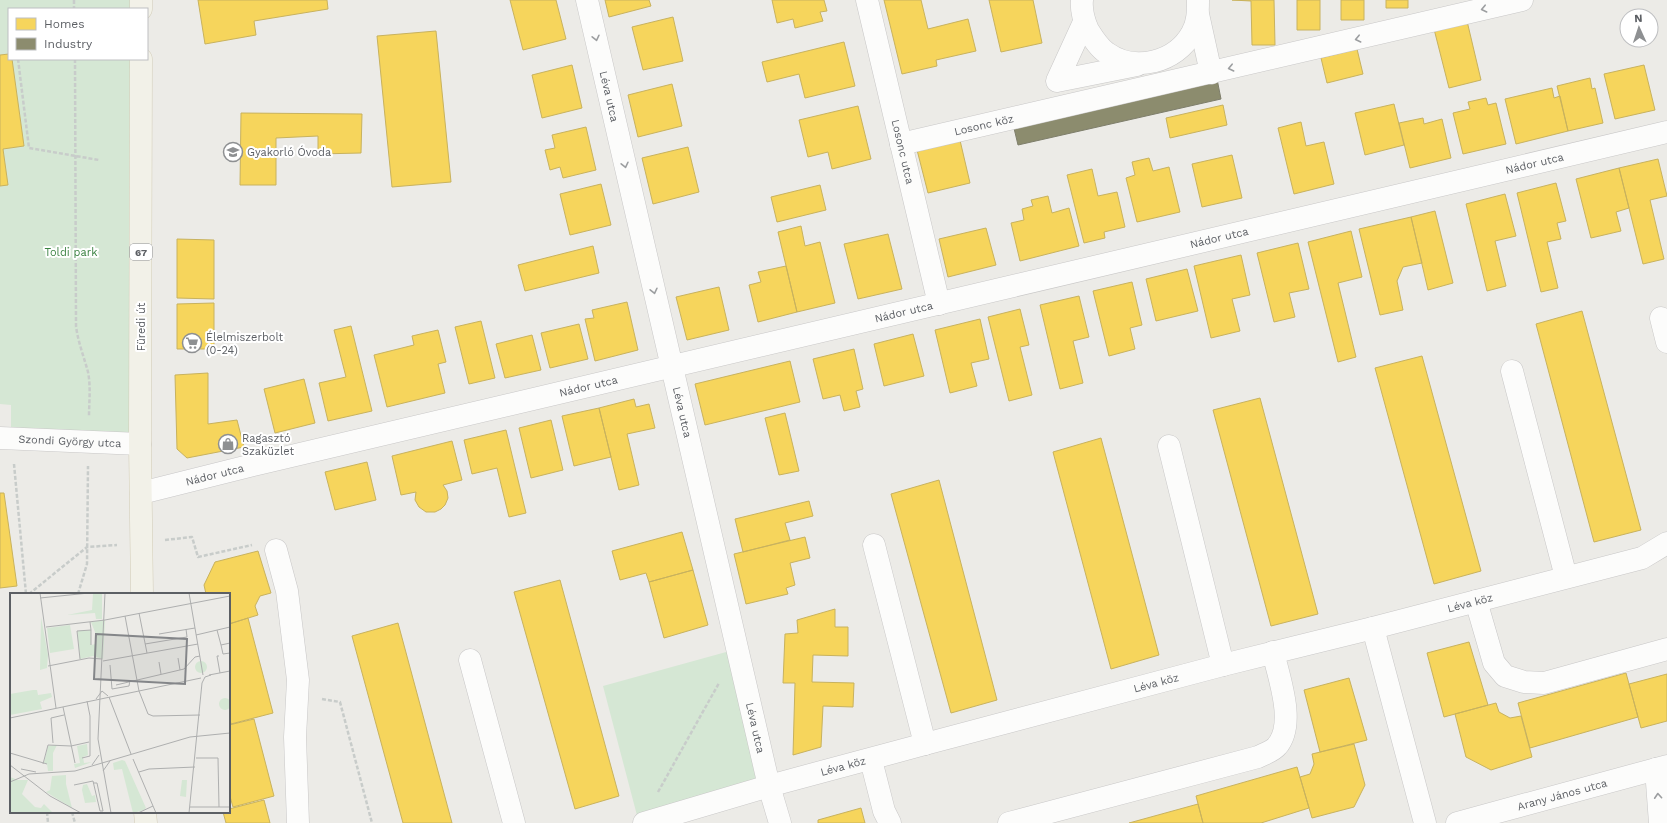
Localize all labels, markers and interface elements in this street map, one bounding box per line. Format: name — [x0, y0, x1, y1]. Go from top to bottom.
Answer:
one-way arrow — [1481, 4, 1488, 12]
legend — [8, 8, 148, 60]
north arrow — [1619, 8, 1659, 48]
text: N — [1634, 12, 1643, 25]
text: Homes — [44, 17, 85, 31]
one-way arrow — [1355, 34, 1361, 42]
one-way arrow — [592, 35, 600, 41]
text: Industry — [44, 37, 93, 51]
one-way arrow — [1228, 64, 1234, 72]
street label: Léva utca — [597, 70, 622, 123]
street label: Losonc köz — [953, 112, 1015, 138]
street label: Losonc utca — [889, 118, 917, 185]
school or university icon: Gyakorló Óvoda — [222, 141, 244, 163]
place label: Gyakorló Óvoda — [247, 145, 331, 159]
street label: Nádor utca — [1504, 150, 1565, 176]
one-way arrow — [620, 161, 629, 168]
street label: Nádor utca — [1189, 224, 1250, 251]
road number: 67 — [130, 244, 152, 260]
park label: Toldi park — [45, 246, 97, 259]
one-way arrow — [649, 288, 658, 295]
street label: Nádor utca — [873, 299, 934, 325]
street label: Füredi út — [135, 302, 148, 351]
place label: Élelmiszerbolt (0-24) — [206, 330, 284, 357]
supermarket icon: Élelmiszerbolt (0-24) — [181, 332, 203, 354]
street label: Nádor utca — [558, 373, 619, 399]
street label: Léva utca — [670, 385, 695, 439]
street label: Szondi György utca — [18, 432, 122, 450]
place label: Ragasztó Szaküzlet — [242, 432, 295, 458]
shop icon: Ragasztó Szaküzlet — [217, 433, 239, 455]
street label: Nádor utca — [184, 461, 245, 488]
street label: Léva köz — [1446, 591, 1494, 615]
inset map — [10, 593, 230, 813]
street label: Léva köz — [1132, 670, 1180, 695]
street label: Léva utca — [743, 701, 768, 754]
street label: Léva köz — [819, 754, 867, 778]
street label: Arany János utca — [1516, 776, 1609, 813]
one-way arrow — [1653, 793, 1662, 799]

